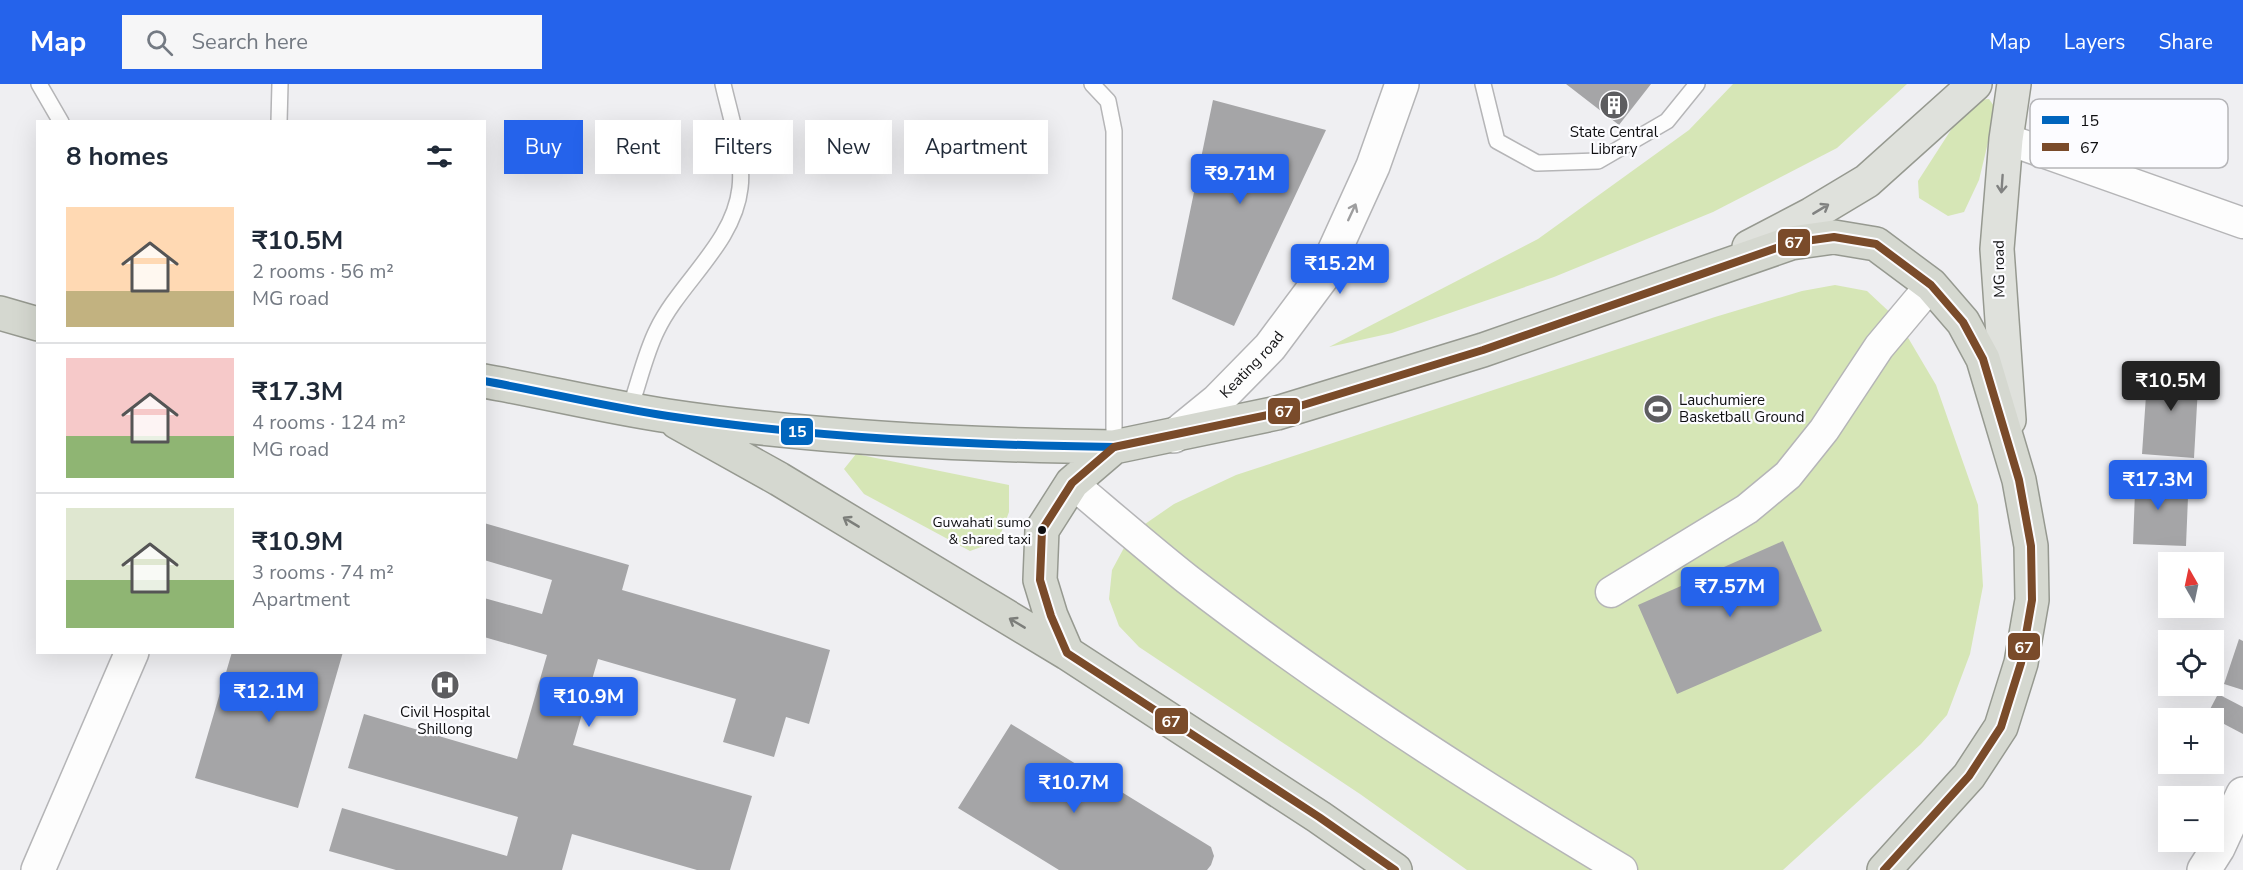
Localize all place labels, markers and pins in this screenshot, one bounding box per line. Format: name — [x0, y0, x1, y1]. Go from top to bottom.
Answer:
building icon: State Central Library — [1598, 89, 1630, 121]
place label: State Central Library — [1570, 122, 1659, 159]
pin: ₹9.71M — [1191, 154, 1289, 205]
pin: ₹15.2M — [1291, 244, 1389, 295]
pin: ₹10.5M — [2122, 361, 2220, 412]
place label: Lauchumiere Basketball Ground — [1679, 390, 1804, 427]
sports icon: Lauchumiere Basketball Ground — [1642, 393, 1674, 425]
pin: ₹17.3M — [2109, 460, 2207, 511]
place label: Guwahati sumo & shared taxi — [932, 513, 1031, 549]
marker: Guwahati sumo & shared taxi — [1036, 524, 1048, 536]
pin: ₹7.57M — [1681, 567, 1779, 618]
hospital icon: Civil Hospital Shillong — [429, 669, 461, 701]
pin: ₹12.1M — [220, 672, 318, 723]
pin: ₹10.9M — [540, 677, 638, 728]
place label: Civil Hospital Shillong — [400, 702, 491, 739]
pin: ₹10.7M — [1025, 763, 1123, 814]

